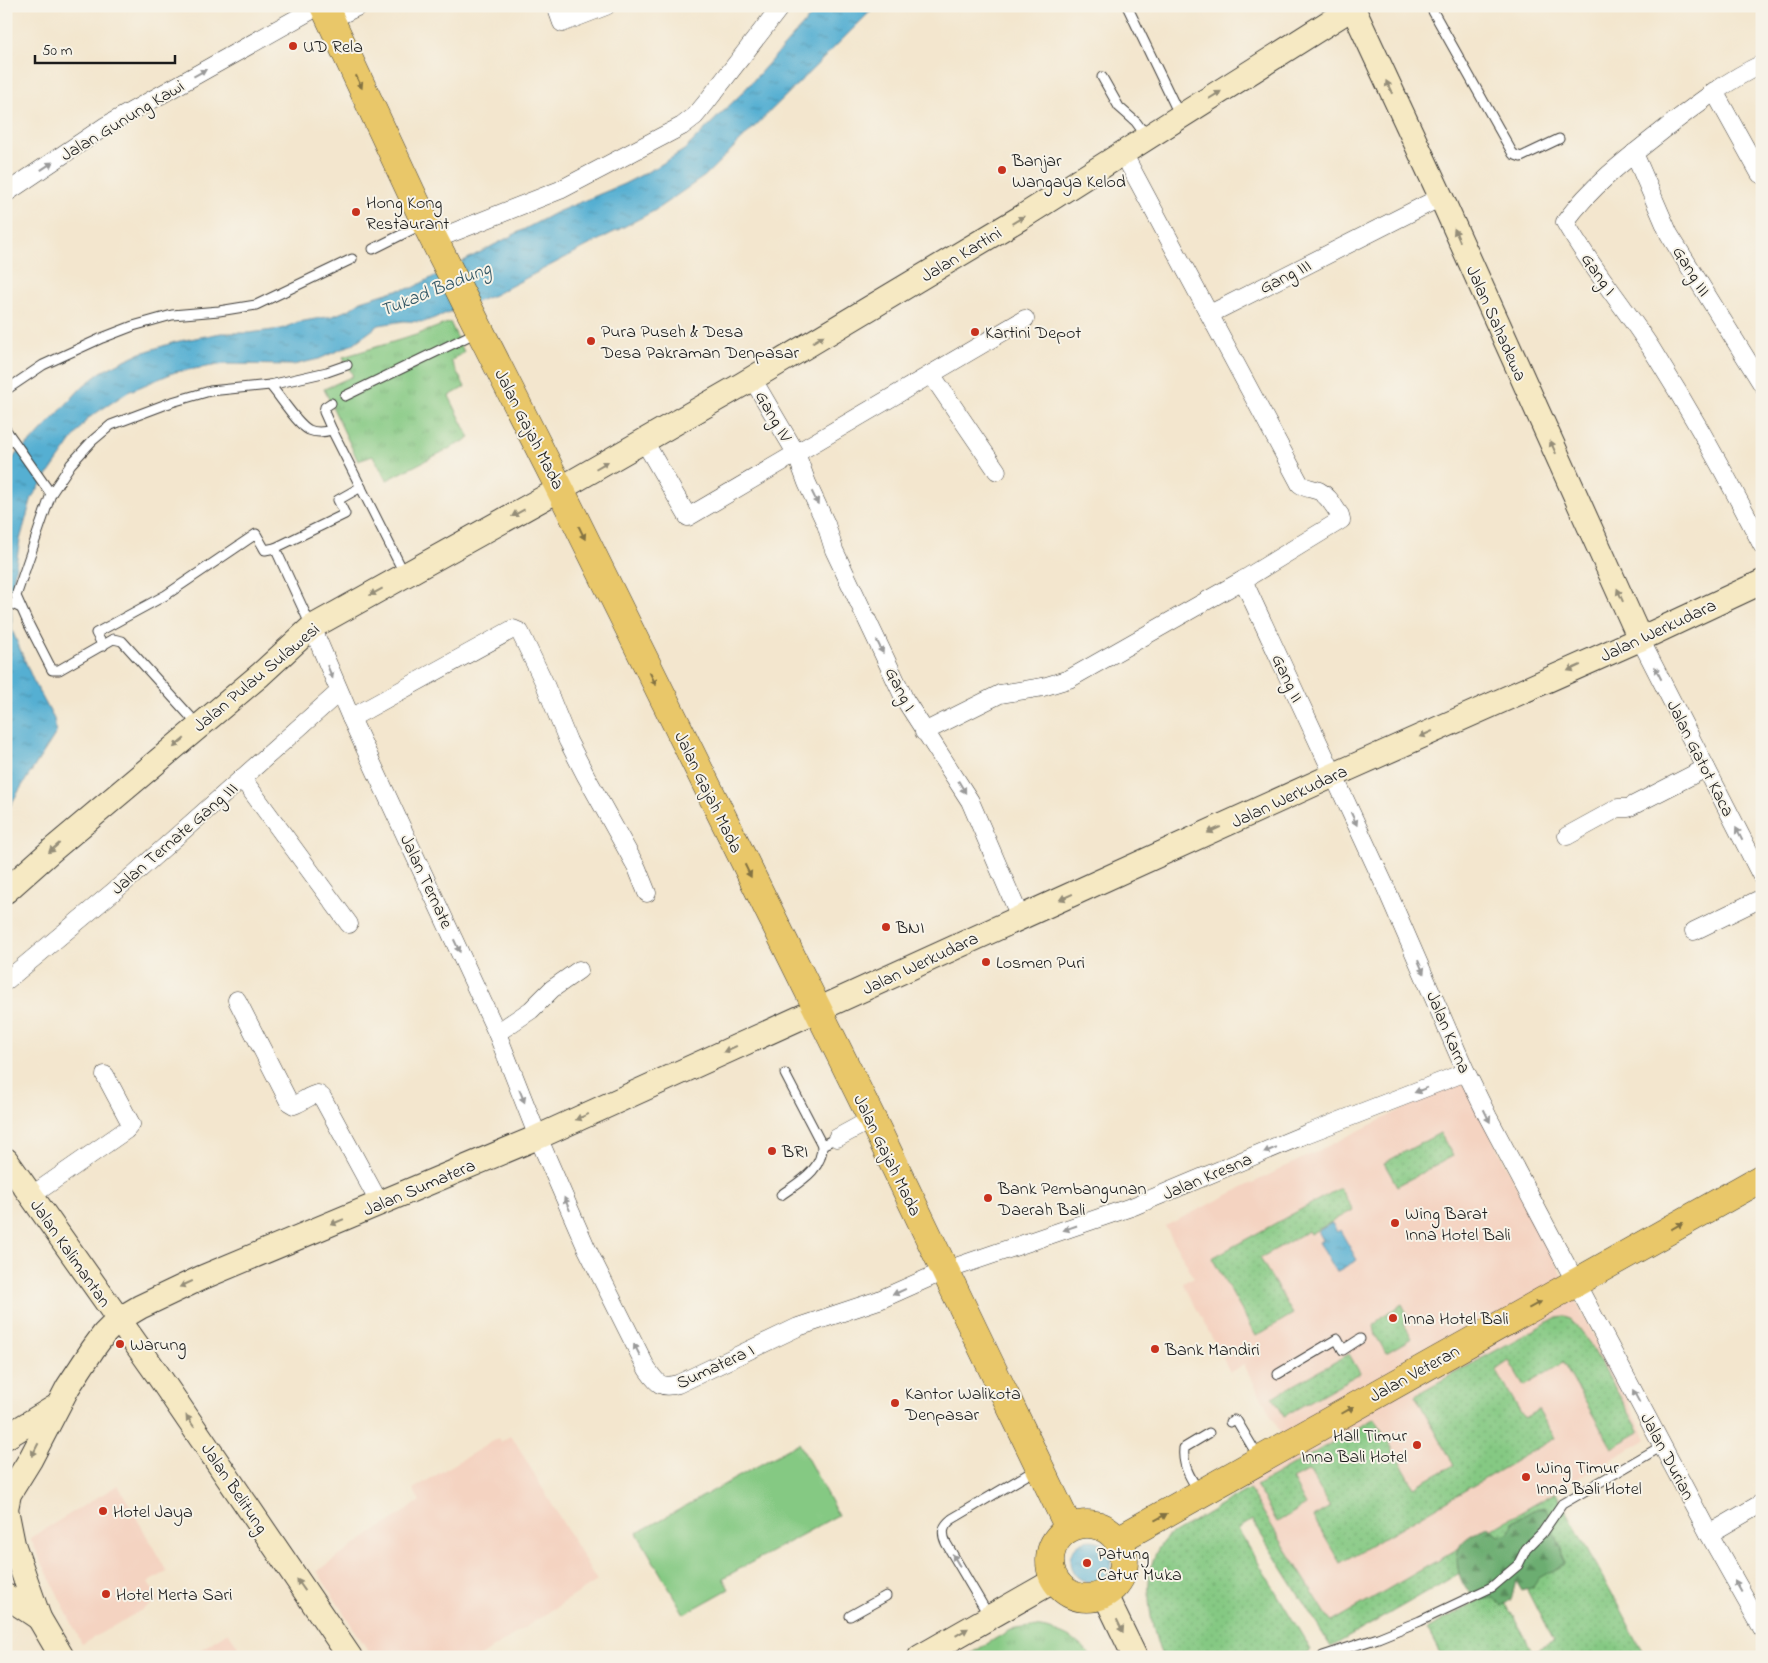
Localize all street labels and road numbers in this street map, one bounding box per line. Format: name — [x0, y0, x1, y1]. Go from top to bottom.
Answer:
street label: Jalan Gunung Kawi — [56, 74, 190, 170]
street label: Jalan Kartini — [917, 221, 1007, 290]
street label: Gang III — [1664, 242, 1716, 303]
street label: Gang I — [1572, 249, 1621, 302]
street label: Gang III — [1255, 254, 1317, 303]
street label: Jalan Sahadewa — [1458, 262, 1532, 386]
street label: Jalan Gajah Mada — [487, 365, 570, 495]
street label: Gang IV — [746, 387, 798, 448]
street label: Jalan Werkudara — [1596, 594, 1721, 670]
street label: Jalan Pulau Sulawesi — [188, 618, 326, 739]
street label: Gang II — [1263, 650, 1309, 708]
street label: Gang I — [876, 663, 921, 717]
street label: Jalan Gatot Kaca — [1659, 696, 1740, 822]
street label: Jalan Gajah Mada — [666, 728, 748, 858]
street label: Jalan Werkudara — [1227, 760, 1352, 836]
street label: Jalan Ternate Gang III — [106, 777, 245, 903]
street label: Jalan Ternate — [392, 830, 459, 934]
street label: Jalan Werkudara — [858, 927, 983, 1003]
street label: Jalan Karna — [1418, 988, 1476, 1078]
street label: Jalan Gajah Mada — [845, 1091, 927, 1221]
street label: Jalan Kresna — [1159, 1147, 1256, 1208]
street label: Jalan Sumatera — [360, 1154, 480, 1224]
street label: Jalan Kalimantan — [22, 1195, 116, 1314]
street label: Sumatera I — [672, 1338, 759, 1397]
street label: Jalan Veteran — [1365, 1339, 1465, 1410]
street label: Jalan Durian — [1632, 1409, 1700, 1505]
street label: Jalan Belitung — [193, 1439, 273, 1540]

